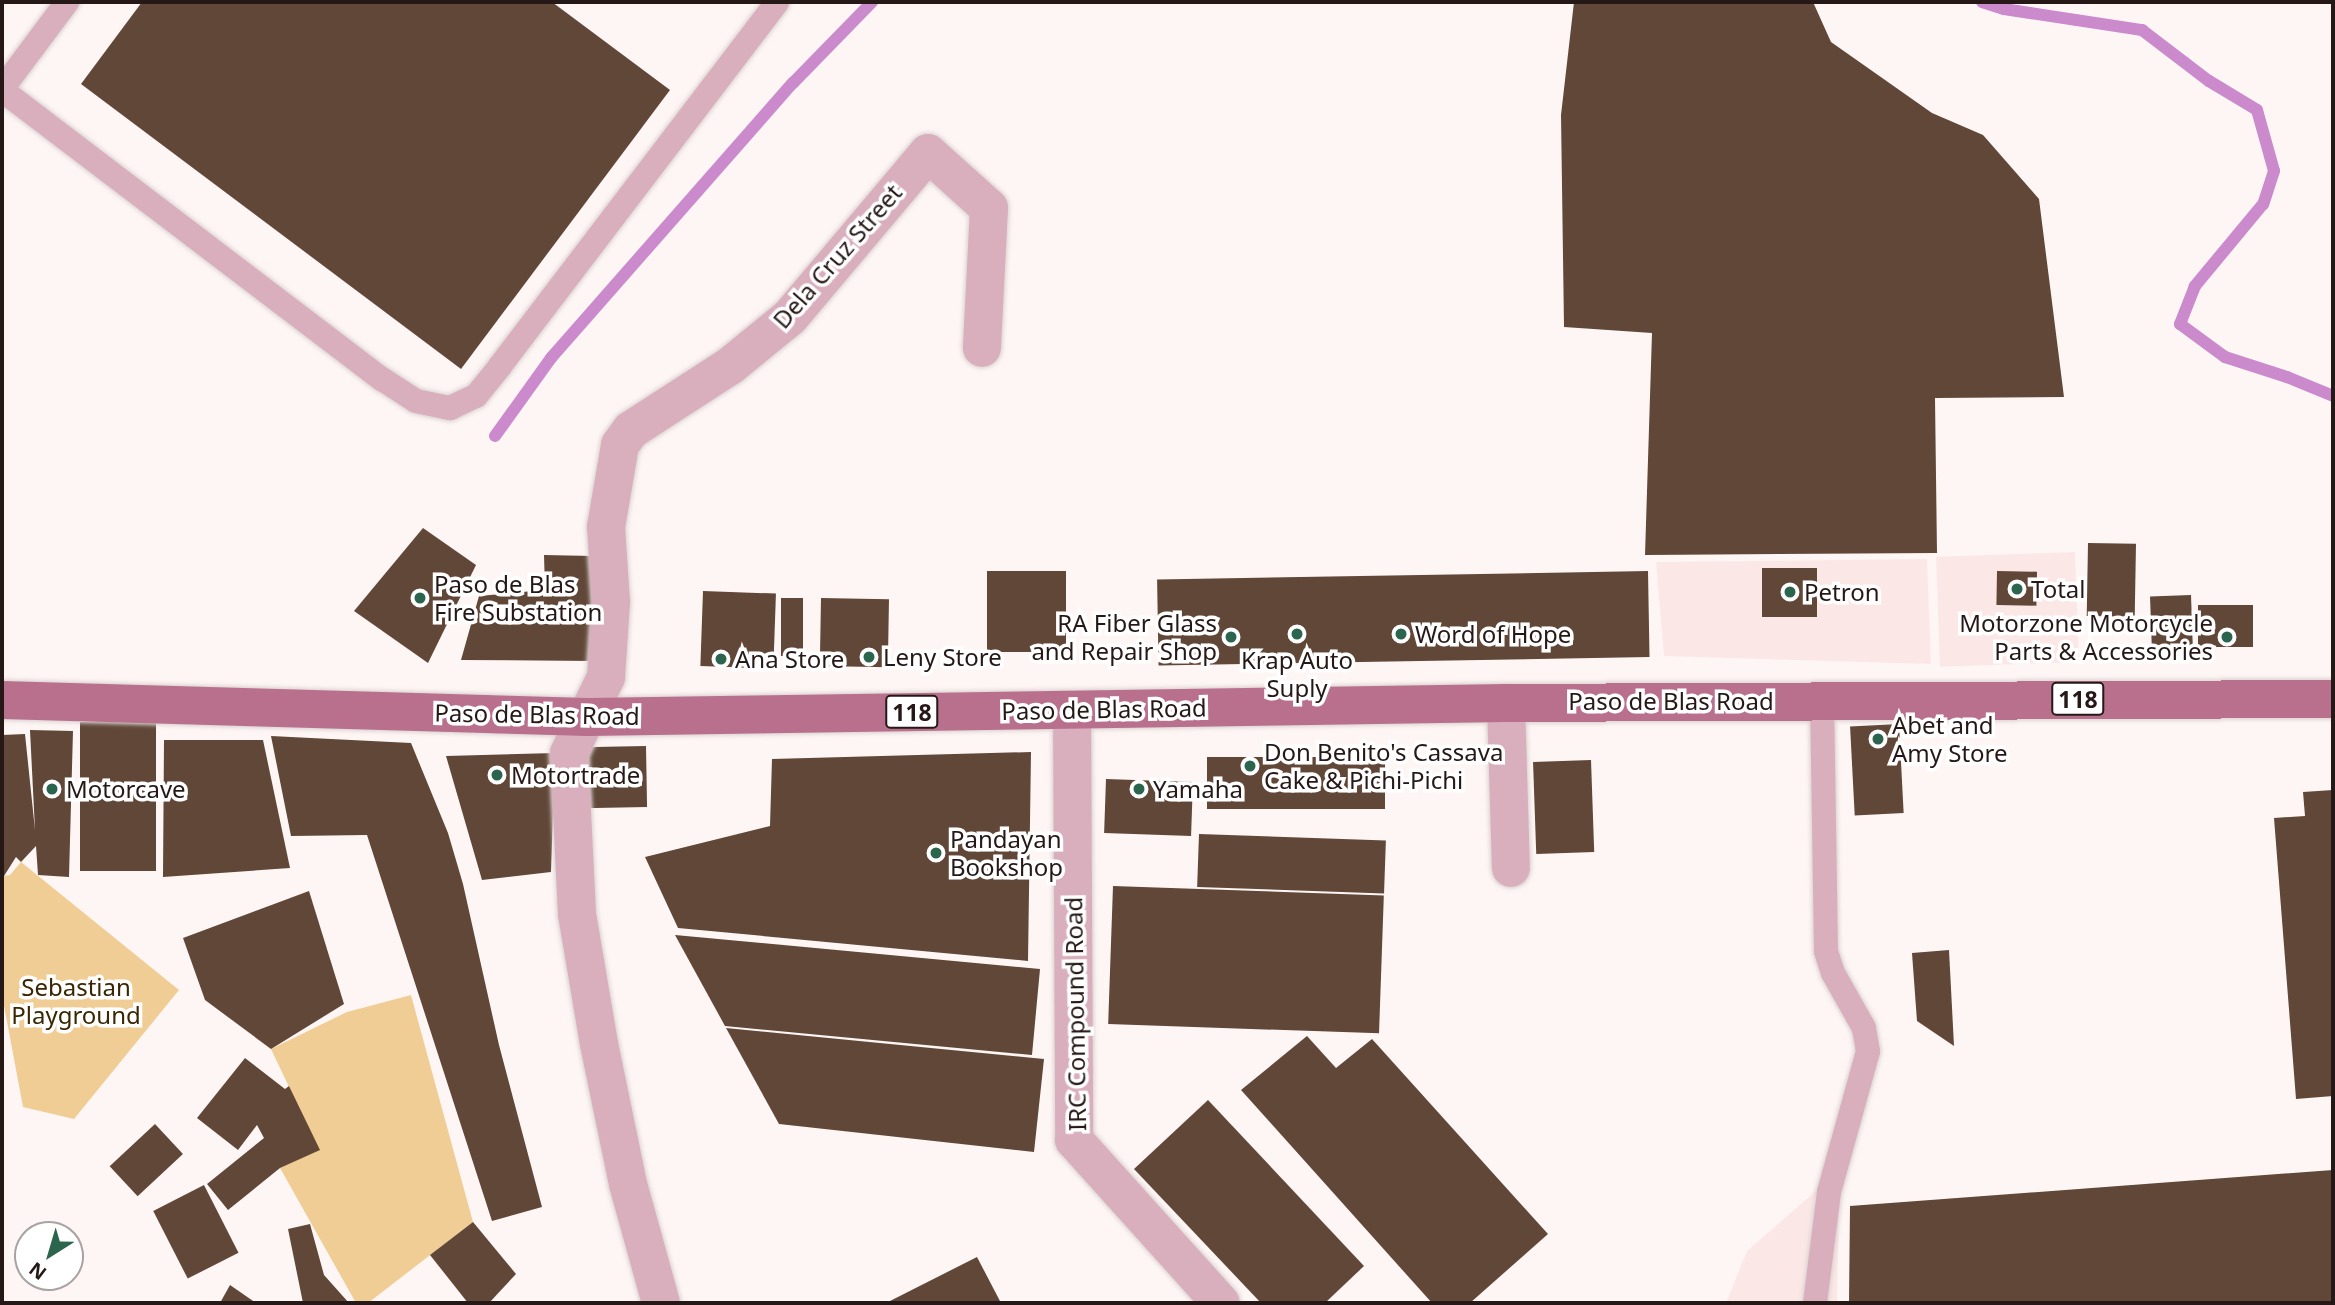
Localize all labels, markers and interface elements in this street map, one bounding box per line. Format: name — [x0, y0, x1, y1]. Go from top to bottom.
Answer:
street label: Dela Cruz Street — [767, 178, 907, 334]
place label: Paso de Blas Fire Substation — [434, 570, 602, 626]
place label: Total — [2031, 575, 2086, 603]
place label: Petron — [1804, 578, 1880, 606]
marker: Total — [2009, 581, 2025, 597]
marker: Petron — [1782, 584, 1798, 600]
marker: Paso de Blas Fire Substation — [412, 590, 428, 606]
place label: RA Fiber Glass and Repair Shop — [1031, 609, 1217, 665]
place label: Motorzone Motorcycle Parts & Accessories — [1959, 609, 2213, 665]
place label: Word of Hope — [1415, 620, 1571, 648]
marker: Krap Auto Suply — [1289, 626, 1305, 642]
marker: Word of Hope — [1393, 626, 1409, 642]
marker: RA Fiber Glass and Repair Shop — [1223, 629, 1239, 645]
marker: Motorzone Motorcycle Parts & Accessories — [2219, 629, 2235, 645]
place label: Leny Store — [883, 643, 1002, 671]
place label: Ana Store — [735, 645, 844, 673]
place label: Krap Auto Suply — [1241, 646, 1353, 702]
marker: Leny Store — [861, 649, 877, 665]
marker: Ana Store — [713, 651, 729, 667]
road number: 118 — [2050, 680, 2106, 719]
street label: Paso de Blas Road — [1568, 687, 1774, 715]
road number: 118 — [884, 692, 940, 732]
street label: Paso de Blas Road — [1001, 693, 1207, 725]
street label: Paso de Blas Road — [434, 698, 640, 730]
place label: Abet and Amy Store — [1892, 711, 2008, 767]
marker: Abet and Amy Store — [1870, 731, 1886, 747]
place label: Don Benito's Cassava Cake & Pichi-Pichi — [1264, 738, 1503, 794]
marker: Don Benito's Cassava Cake & Pichi-Pichi — [1242, 758, 1258, 774]
place label: Motortrade — [511, 761, 640, 789]
marker: Motortrade — [489, 767, 505, 783]
place label: Motorcave — [66, 775, 186, 803]
place label: Yamaha — [1153, 775, 1243, 803]
marker: Motorcave — [44, 781, 60, 797]
marker: Yamaha — [1131, 781, 1147, 797]
place label: Pandayan Bookshop — [950, 825, 1063, 881]
marker: Pandayan Bookshop — [928, 845, 944, 861]
street label: IRC Compound Road — [1059, 897, 1091, 1131]
park label: Sebastian Playground — [11, 973, 141, 1029]
north arrow — [14, 1221, 84, 1291]
text: N — [24, 1256, 52, 1286]

